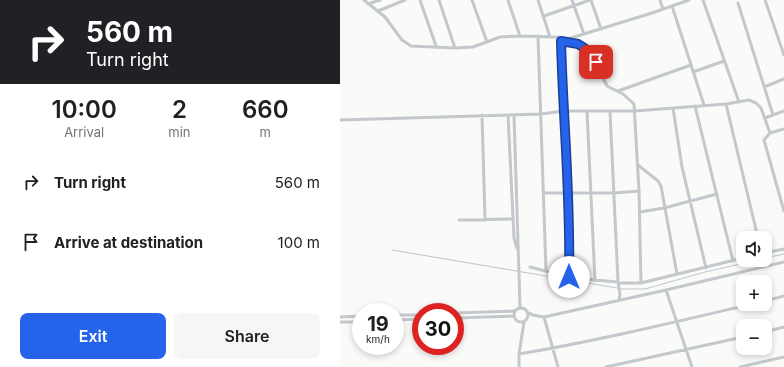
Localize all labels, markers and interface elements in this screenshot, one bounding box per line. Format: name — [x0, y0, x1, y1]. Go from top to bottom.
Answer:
text: 560 m — [86, 15, 173, 49]
icon: right — [20, 16, 72, 68]
pin — [579, 45, 613, 79]
text: Turn right — [86, 49, 169, 70]
icon: arrive — [585, 51, 607, 73]
text: 10:00 — [51, 95, 117, 124]
text: 2 — [172, 95, 187, 124]
text: 660 — [242, 95, 289, 124]
text: Arrival — [64, 124, 104, 140]
text: min — [168, 124, 190, 140]
text: m — [260, 124, 271, 140]
icon: right — [20, 171, 42, 193]
text: Turn right — [54, 173, 126, 192]
text: 560 m — [275, 173, 320, 192]
icon: arrive — [20, 231, 42, 253]
map controls — [736, 231, 772, 355]
button: sound — [736, 231, 772, 267]
text: Arrive at destination — [54, 233, 203, 252]
text: 100 m — [278, 233, 320, 252]
position arrow — [548, 256, 590, 298]
button: + — [736, 275, 772, 311]
speed limit sign: 30 — [412, 303, 464, 355]
text: 19 — [367, 312, 389, 336]
button: Exit — [20, 313, 166, 359]
button: Share — [174, 313, 320, 359]
button: − — [736, 319, 772, 355]
text: km/h — [366, 333, 390, 345]

